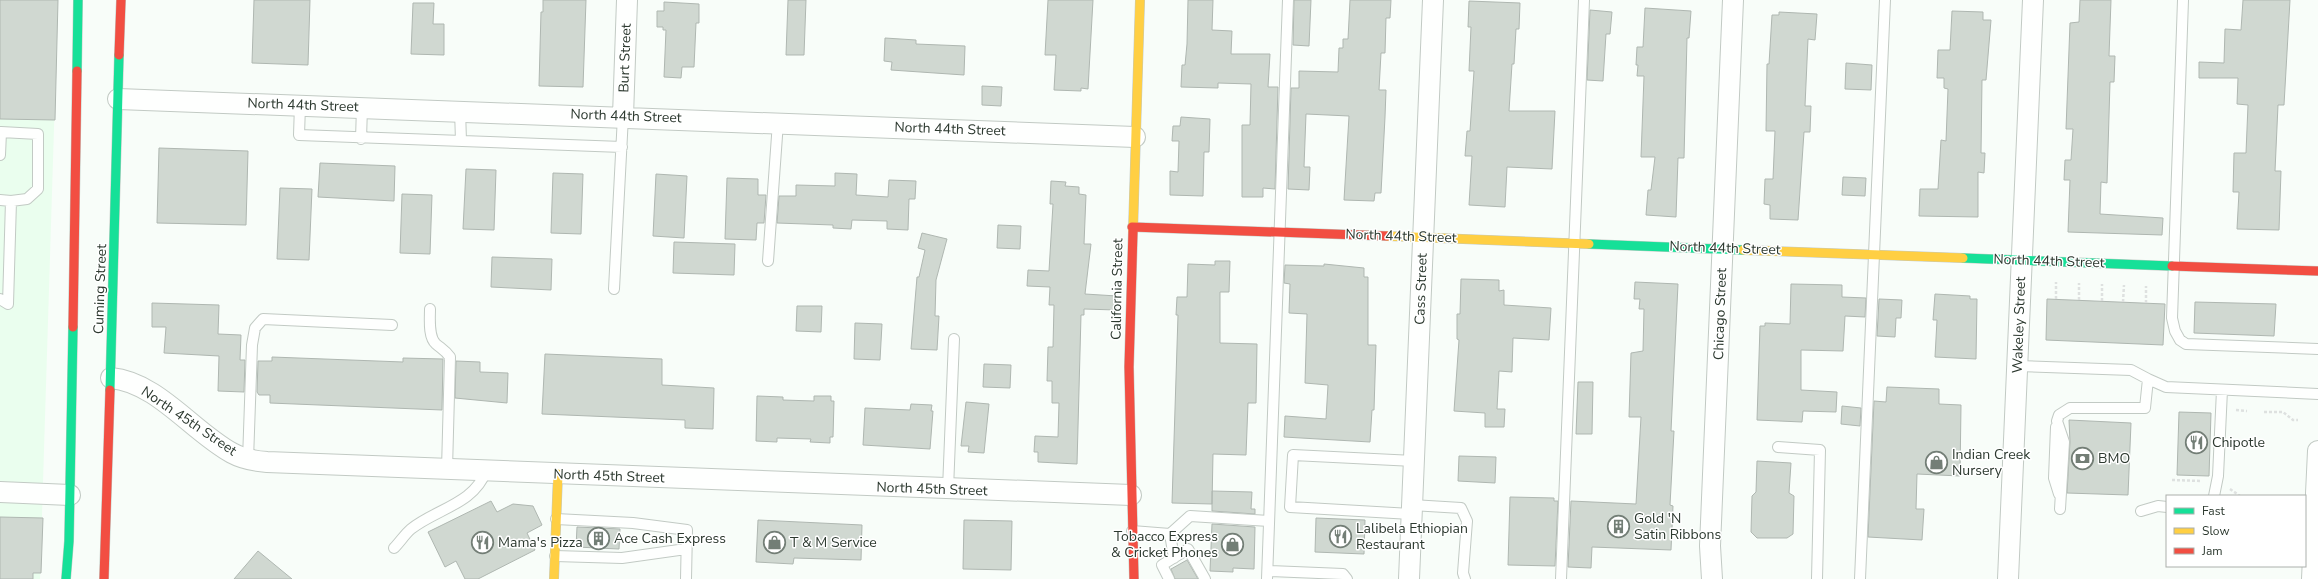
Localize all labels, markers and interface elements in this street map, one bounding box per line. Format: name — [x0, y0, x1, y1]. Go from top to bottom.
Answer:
street label: Burt Street — [614, 23, 636, 93]
street label: North 44th Street — [247, 94, 359, 116]
street label: North 44th Street — [570, 105, 682, 127]
street label: North 44th Street — [894, 118, 1006, 140]
street label: North 44th Street — [1345, 225, 1457, 247]
street label: North 44th Street — [1669, 237, 1781, 259]
street label: California Street — [1107, 238, 1127, 340]
street label: Cuming Street — [89, 243, 111, 334]
street label: North 44th Street — [1993, 250, 2105, 272]
street label: Cass Street — [1410, 253, 1432, 325]
street label: Chicago Street — [1709, 267, 1731, 360]
street label: Wakeley Street — [2008, 276, 2030, 374]
street label: North 45th Street — [137, 382, 241, 460]
restaurant icon: Chipotle — [2183, 429, 2209, 455]
place label: Chipotle — [2212, 433, 2265, 452]
place label: Indian Creek Nursery — [1952, 445, 2031, 480]
bank icon: BMO — [2069, 445, 2095, 471]
shop icon: Indian Creek Nursery — [1923, 449, 1949, 475]
place label: BMO — [2098, 449, 2130, 468]
street label: North 45th Street — [553, 465, 665, 487]
street label: North 45th Street — [876, 478, 988, 500]
legend — [2166, 495, 2306, 567]
text: Fast — [2202, 503, 2225, 519]
place label: Gold 'N Satin Ribbons — [1634, 509, 1721, 544]
building icon: Gold 'N Satin Ribbons — [1606, 513, 1632, 539]
place label: Lalibela Ethiopian Restaurant — [1356, 519, 1468, 554]
restaurant icon: Lalibela Ethiopian Restaurant — [1327, 523, 1353, 549]
text: Slow — [2202, 523, 2230, 539]
building icon: Ace Cash Express — [585, 525, 611, 551]
place label: Tobacco Express & Cricket Phones — [1111, 527, 1218, 562]
restaurant icon: Mama's Pizza — [469, 529, 495, 555]
place label: Ace Cash Express — [614, 529, 726, 548]
shop icon: T & M Service — [762, 529, 788, 555]
shop icon: Tobacco Express & Cricket Phones — [1220, 531, 1246, 557]
place label: Mama's Pizza — [498, 533, 583, 552]
place label: T & M Service — [790, 533, 877, 552]
text: Jam — [2201, 543, 2223, 559]

